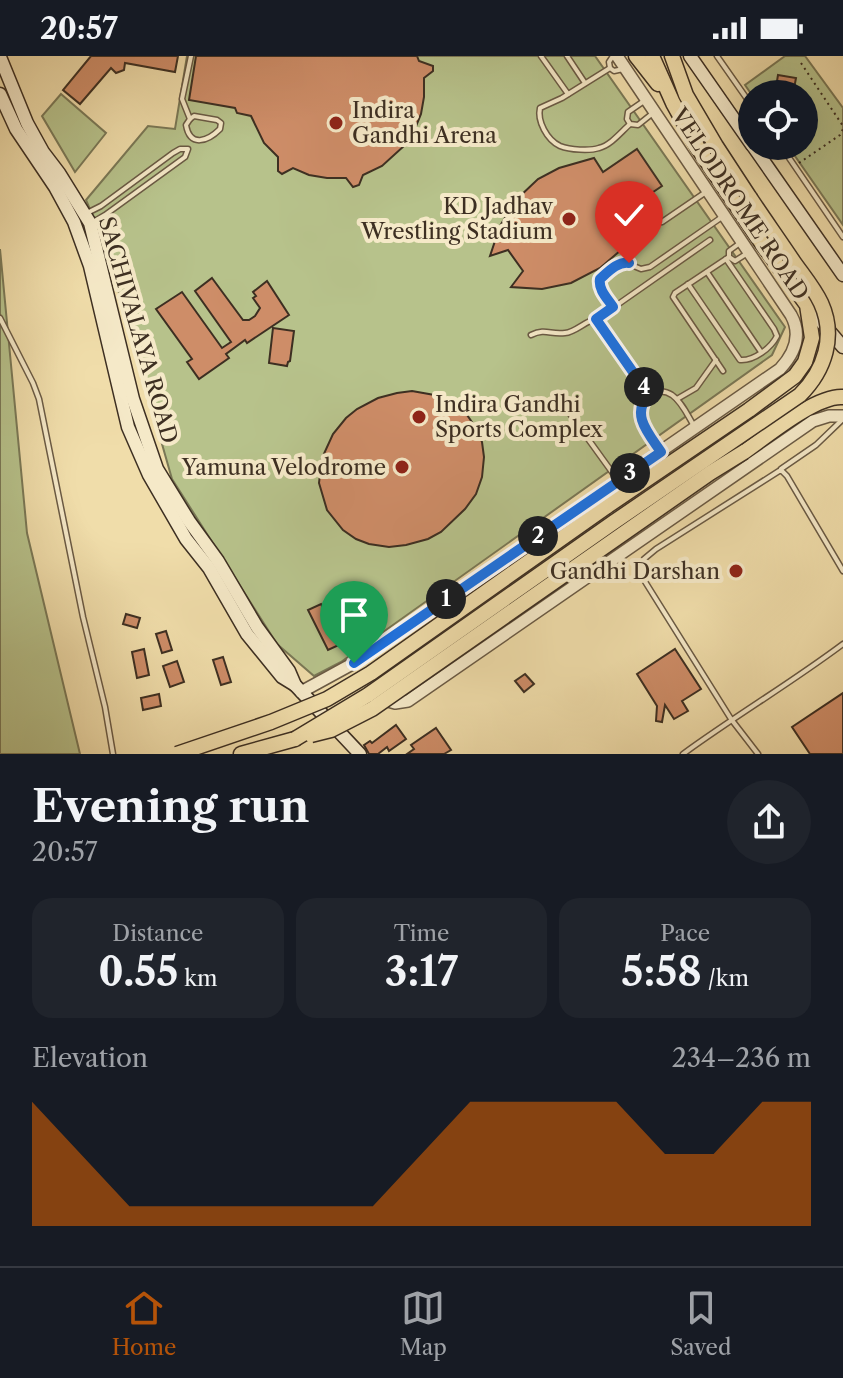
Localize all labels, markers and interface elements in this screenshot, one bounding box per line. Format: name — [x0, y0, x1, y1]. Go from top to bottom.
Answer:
text: 20:57 — [40, 10, 118, 47]
map controls — [738, 80, 818, 160]
button: locate — [738, 80, 818, 160]
place label: Indira Gandhi Arena — [352, 97, 497, 149]
street label: VELODROME ROAD — [665, 102, 814, 305]
marker: Indira Gandhi Arena — [327, 114, 345, 132]
pin — [595, 181, 663, 263]
place label: KD Jadhav Wrestling Stadium — [360, 193, 554, 245]
icon: check — [607, 193, 651, 237]
marker: KD Jadhav Wrestling Stadium — [560, 210, 578, 228]
street label: SACHIVALAYA ROAD — [93, 213, 183, 447]
pin: 4 — [624, 367, 664, 407]
text: 4 — [637, 373, 651, 400]
place label: Indira Gandhi Sports Complex — [435, 391, 603, 443]
marker: Indira Gandhi Sports Complex — [410, 408, 428, 426]
pin: 3 — [610, 453, 650, 493]
place label: Yamuna Velodrome — [181, 454, 386, 481]
marker: Yamuna Velodrome — [393, 458, 411, 476]
text: 3 — [624, 459, 636, 486]
pin: 2 — [518, 516, 558, 556]
text: 2 — [532, 522, 545, 549]
place label: Gandhi Darshan — [550, 558, 720, 585]
marker: Gandhi Darshan — [727, 562, 745, 580]
pin: 1 — [426, 579, 466, 619]
pin — [320, 581, 388, 663]
text: 1 — [441, 585, 451, 612]
icon: arrive — [332, 593, 376, 637]
text: Evening run — [32, 779, 309, 833]
button: share — [727, 780, 811, 864]
text: 20:57 — [32, 836, 98, 868]
text: Distance — [112, 920, 203, 947]
text: Time — [394, 920, 449, 947]
text: Pace — [660, 920, 710, 947]
text: 0.55 — [98, 947, 178, 996]
text: 3:17 — [385, 947, 458, 996]
text: 5:58 — [621, 947, 702, 996]
text: km — [178, 965, 217, 992]
text: /km — [702, 965, 749, 992]
text: Elevation — [32, 1042, 148, 1074]
text: 234–236 m — [672, 1042, 811, 1074]
tab: Home — [112, 1286, 176, 1361]
tab: Map — [400, 1286, 447, 1361]
tab: Saved — [670, 1286, 731, 1361]

